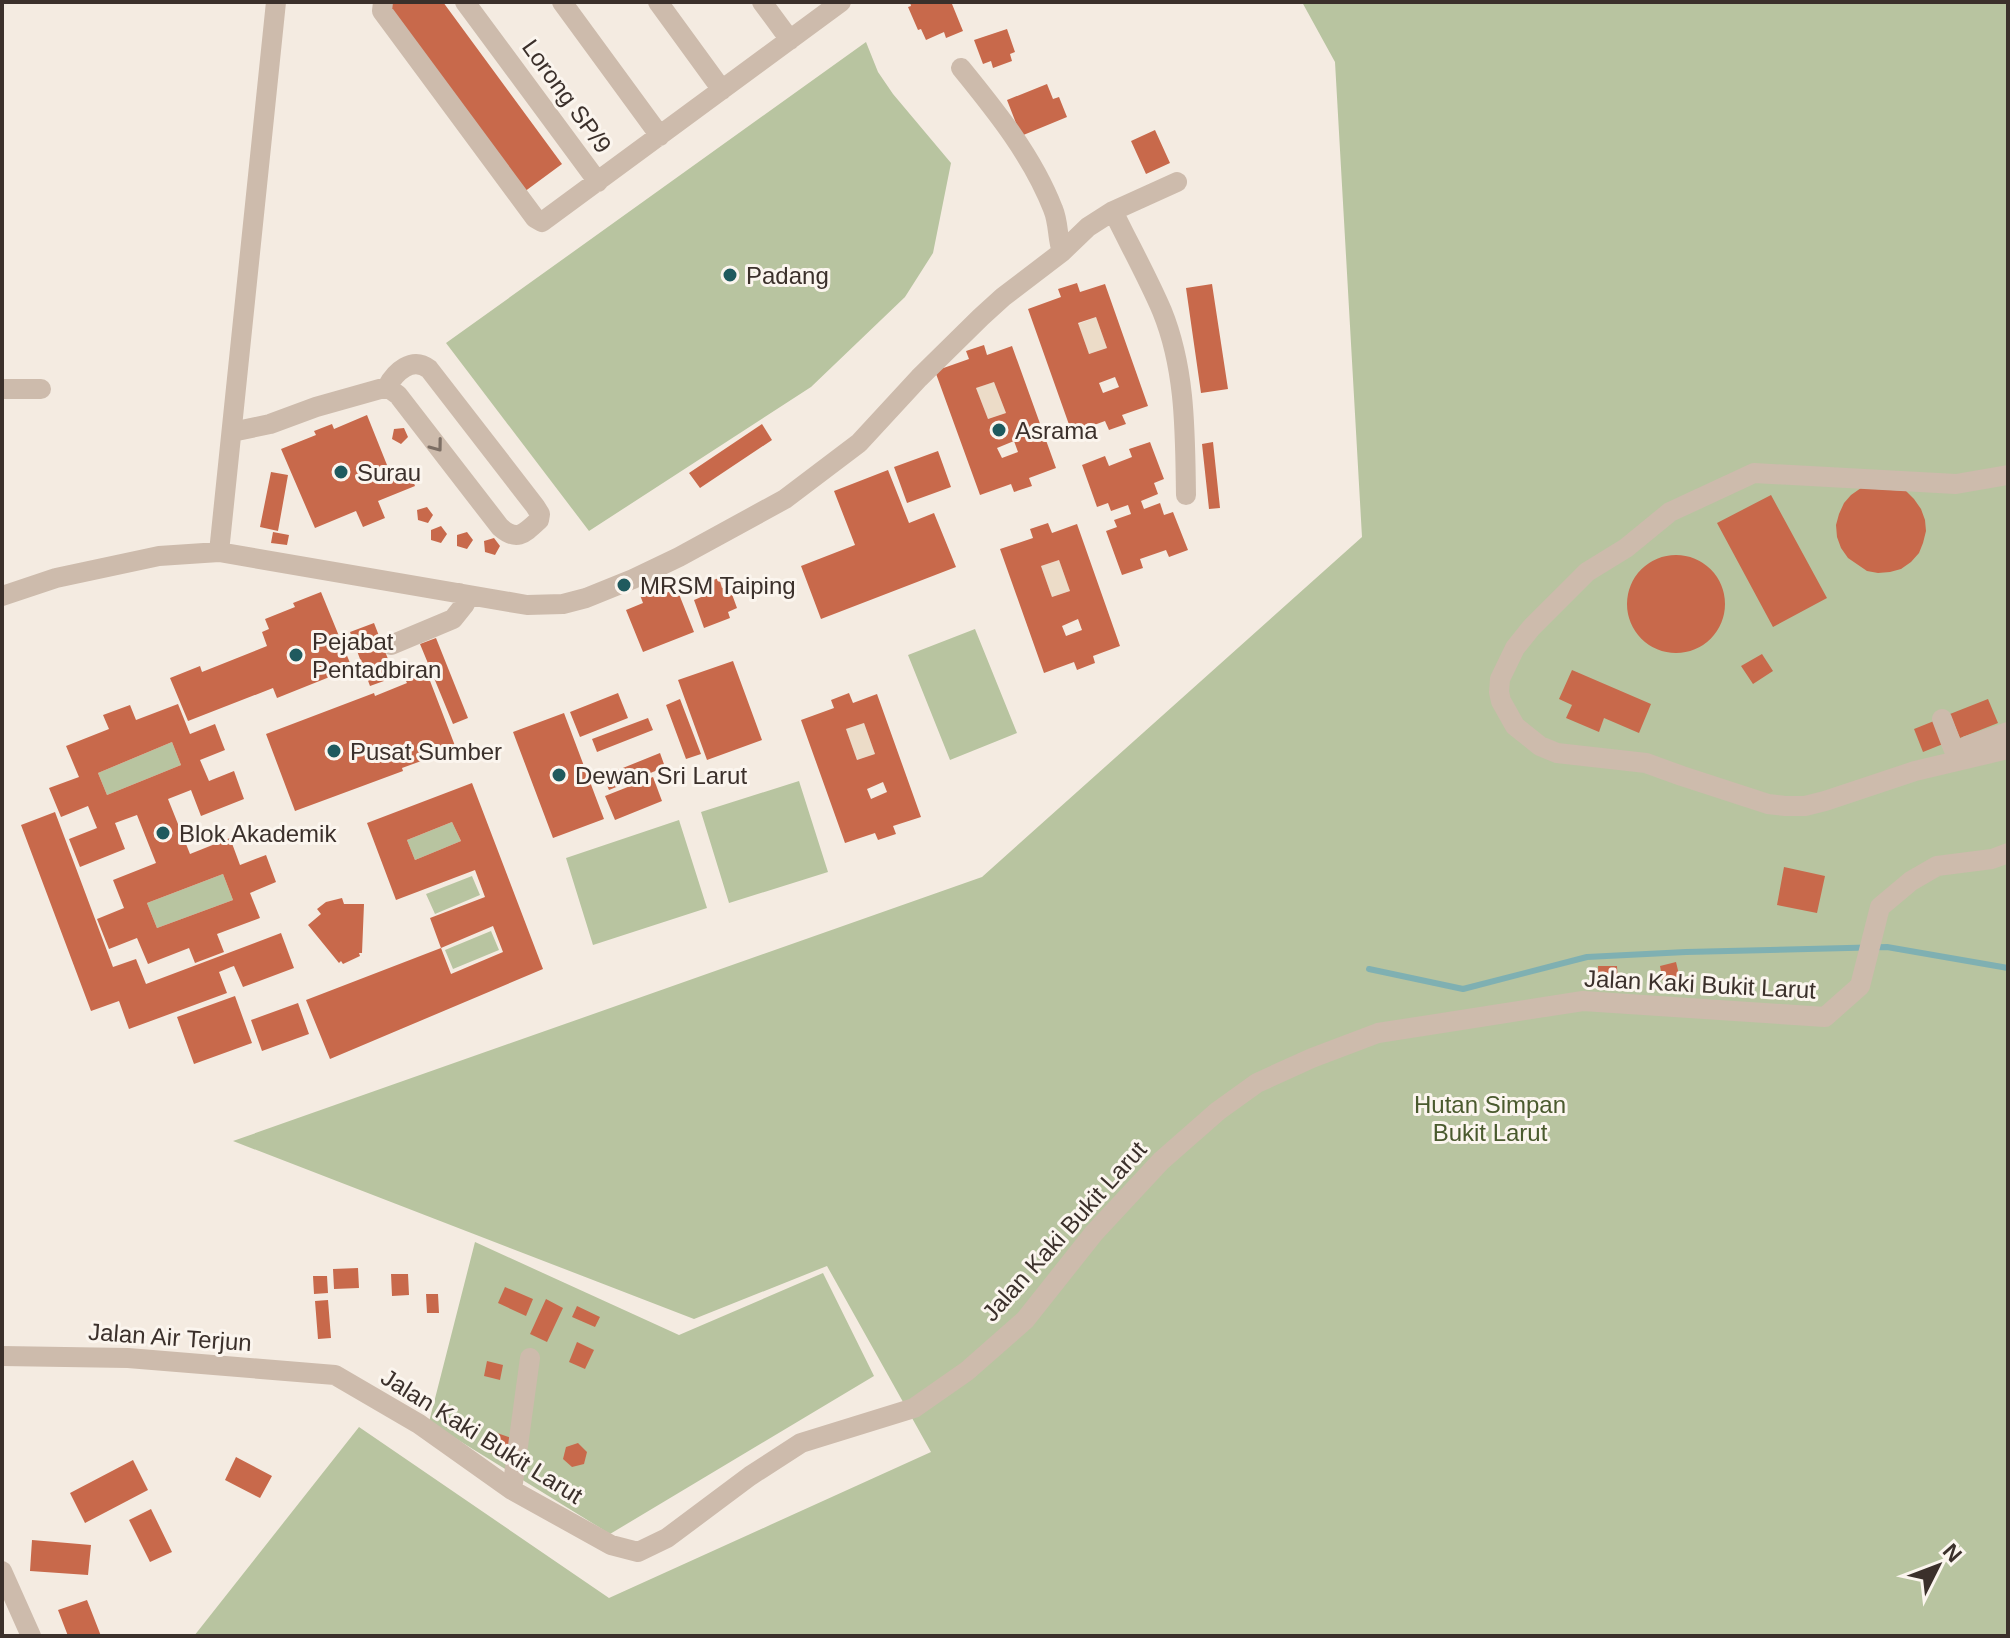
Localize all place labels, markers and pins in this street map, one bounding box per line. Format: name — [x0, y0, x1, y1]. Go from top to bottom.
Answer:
place label: Padang — [746, 262, 829, 289]
marker: Padang — [721, 266, 739, 284]
place label: Asrama — [1015, 417, 1098, 444]
marker: Asrama — [990, 421, 1008, 439]
place label: Surau — [357, 459, 421, 486]
marker: Surau — [332, 463, 350, 481]
place label: MRSM Taiping — [640, 572, 796, 599]
marker: MRSM Taiping — [615, 576, 633, 594]
place label: Pejabat Pentadbiran — [312, 628, 441, 683]
marker: Pejabat Pentadbiran — [287, 646, 305, 664]
place label: Pusat Sumber — [350, 738, 502, 765]
marker: Pusat Sumber — [325, 742, 343, 760]
place label: Dewan Sri Larut — [575, 762, 747, 789]
marker: Dewan Sri Larut — [550, 766, 568, 784]
place label: Blok Akademik — [179, 820, 337, 847]
marker: Blok Akademik — [154, 824, 172, 842]

